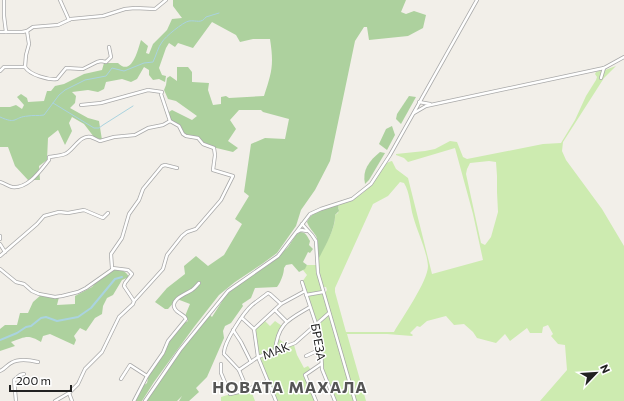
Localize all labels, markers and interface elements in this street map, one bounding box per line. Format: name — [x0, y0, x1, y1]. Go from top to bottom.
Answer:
street label: БРЕЗА — [309, 322, 329, 361]
street label: МАК — [260, 339, 291, 362]
north arrow — [576, 353, 616, 393]
text: N — [598, 362, 613, 375]
scale bar — [10, 367, 71, 393]
text: 200 m — [16, 373, 51, 387]
district label: НОВАТА МАХАЛА — [212, 377, 368, 396]

